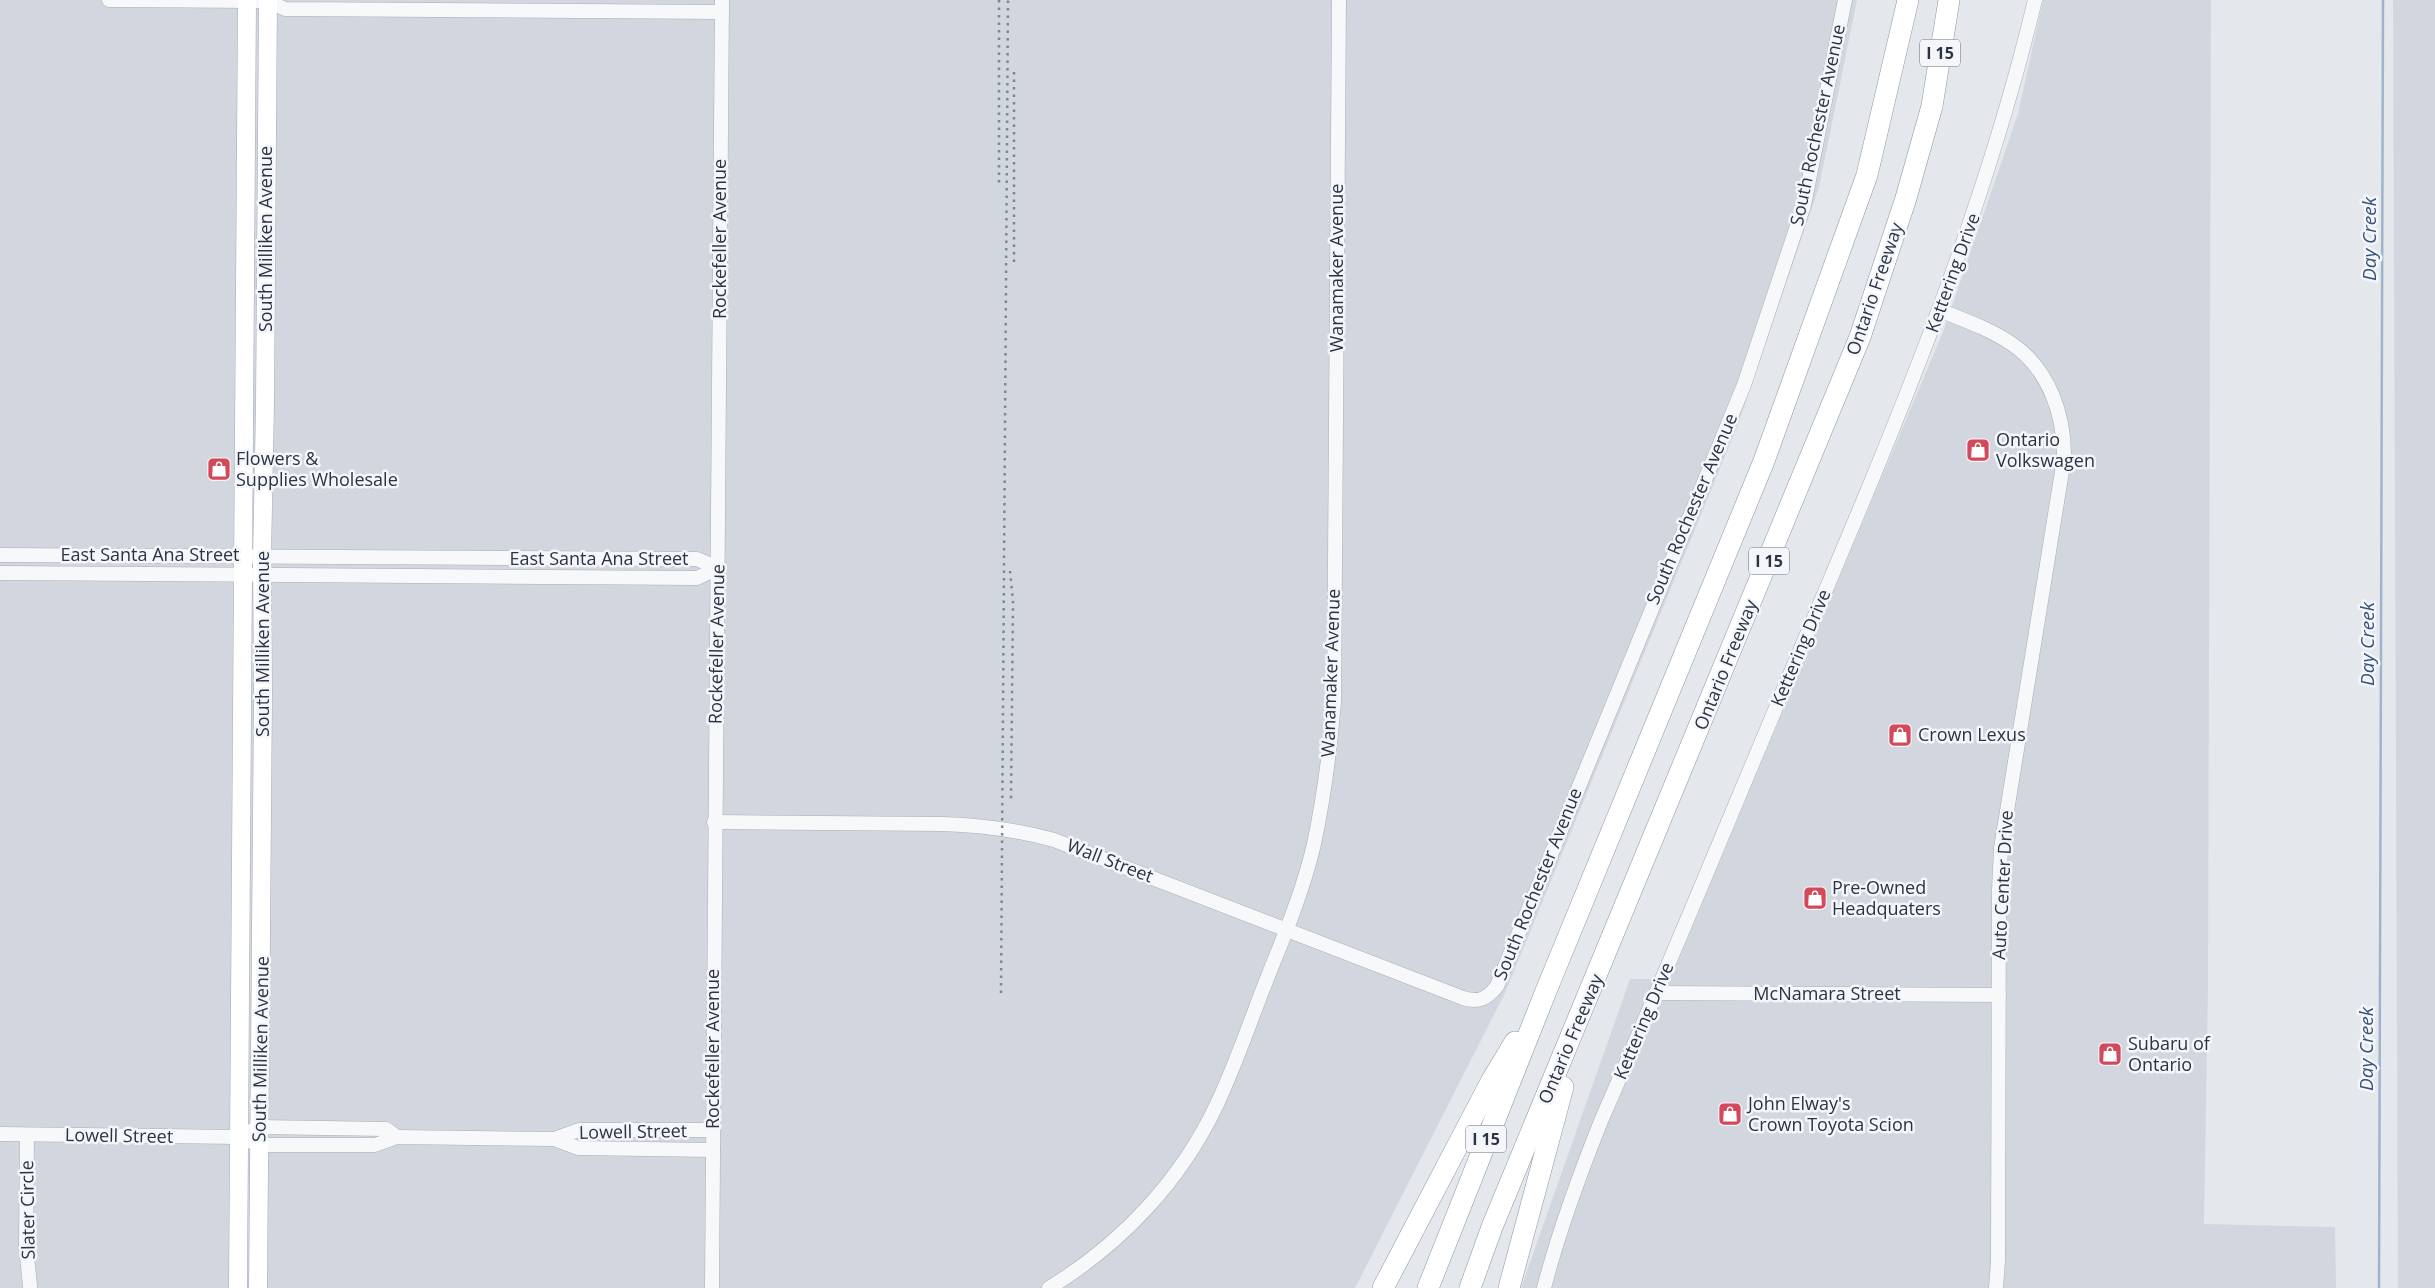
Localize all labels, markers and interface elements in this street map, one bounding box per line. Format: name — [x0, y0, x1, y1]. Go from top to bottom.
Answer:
street label: South Rochester Avenue — [1784, 22, 1850, 228]
road number: I 15 — [1920, 40, 1960, 66]
street label: South Milliken Avenue — [253, 146, 277, 332]
street label: Rockefeller Avenue — [707, 159, 731, 319]
street label: Wanamaker Avenue — [1324, 184, 1348, 352]
water label: Day Creek — [2356, 196, 2382, 281]
street label: Kettering Drive — [1919, 210, 1985, 336]
street label: Ontario Freeway — [1840, 218, 1908, 358]
street label: South Rochester Avenue — [1640, 409, 1742, 608]
place label: Ontario Volkswagen — [1996, 427, 2095, 472]
shop icon: Ontario Volkswagen — [1965, 437, 1991, 463]
place label: Flowers & Supplies Wholesale — [236, 446, 398, 491]
shop icon: Flowers & Supplies Wholesale — [206, 456, 232, 482]
street label: East Santa Ana Street — [60, 542, 240, 566]
street label: East Santa Ana Street — [509, 546, 689, 570]
road number: I 15 — [1749, 548, 1789, 574]
street label: South Milliken Avenue — [250, 551, 274, 737]
street label: Rockefeller Avenue — [703, 564, 729, 724]
street label: Kettering Drive — [1765, 585, 1836, 710]
street label: Wanamaker Avenue — [1315, 588, 1345, 758]
street label: Ontario Freeway — [1688, 595, 1763, 733]
water label: Day Creek — [2354, 601, 2380, 686]
shop icon: Crown Lexus — [1887, 722, 1913, 748]
place label: Crown Lexus — [1918, 722, 2026, 746]
street label: South Rochester Avenue — [1487, 784, 1587, 983]
street label: Auto Center Drive — [1986, 810, 2018, 960]
street label: Wall Street — [1064, 833, 1157, 888]
place label: Pre-Owned Headquaters — [1832, 875, 1941, 920]
shop icon: Pre-Owned Headquaters — [1802, 885, 1828, 911]
street label: South Milliken Avenue — [246, 956, 274, 1142]
street label: Kettering Drive — [1608, 958, 1679, 1083]
street label: Rockefeller Avenue — [700, 969, 724, 1129]
street label: Ontario Freeway — [1532, 969, 1609, 1107]
street label: McNamara Street — [1753, 981, 1901, 1005]
water label: Day Creek — [2353, 1006, 2379, 1091]
place label: Subaru of Ontario — [2128, 1031, 2211, 1076]
shop icon: Subaru of Ontario — [2097, 1041, 2123, 1067]
place label: John Elway's Crown Toyota Scion — [1746, 1091, 1914, 1136]
shop icon: John Elway's Crown Toyota Scion — [1717, 1101, 1743, 1127]
street label: Lowell Street — [579, 1118, 687, 1144]
street label: Lowell Street — [65, 1122, 173, 1148]
road number: I 15 — [1466, 1126, 1506, 1152]
street label: Slater Circle — [14, 1160, 40, 1260]

